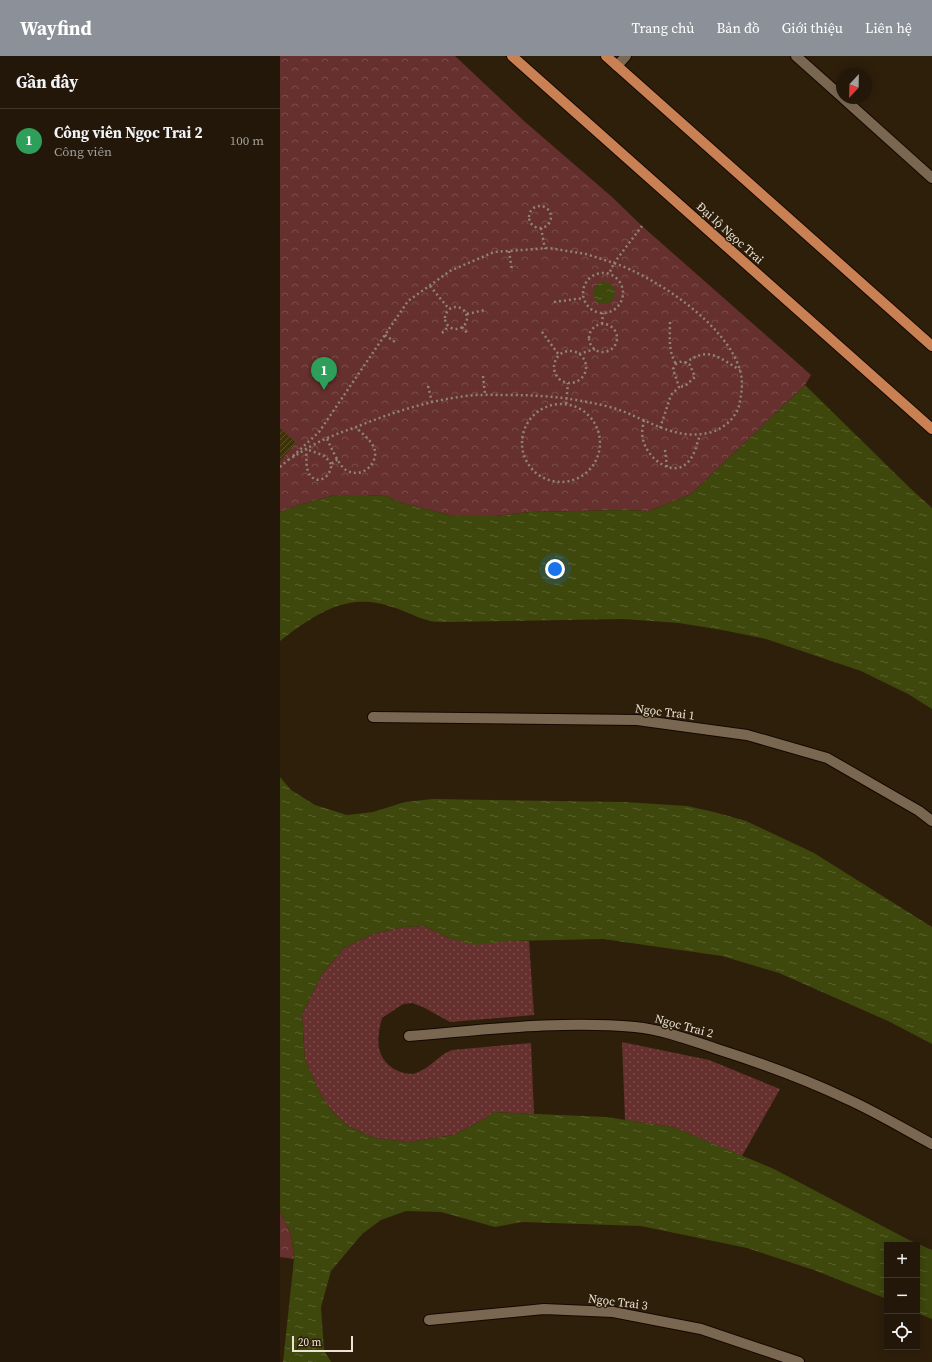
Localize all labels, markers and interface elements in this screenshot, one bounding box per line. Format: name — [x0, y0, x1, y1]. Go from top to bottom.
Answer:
text: Wayfind — [20, 15, 92, 41]
text: Trang chủ — [631, 18, 695, 38]
text: Bản đồ — [717, 18, 760, 38]
text: Giới thiệu — [782, 18, 843, 38]
text: Liên hệ — [865, 18, 912, 38]
north arrow — [836, 68, 872, 104]
text: Gần đây — [16, 70, 78, 94]
text: Công viên Ngọc Trai 2 — [54, 122, 203, 143]
text: 1 — [25, 132, 33, 149]
text: 100 m — [230, 132, 264, 149]
text: Công viên — [54, 143, 112, 160]
street label: Đại lộ Ngọc Trai — [693, 199, 767, 268]
pin: 1 — [311, 357, 337, 390]
your location — [545, 559, 565, 579]
street label: Ngọc Trai 1 — [634, 700, 696, 724]
street label: Ngọc Trai 2 — [653, 1011, 715, 1041]
map controls — [884, 1242, 920, 1350]
button: + — [884, 1242, 920, 1278]
button: − — [884, 1278, 920, 1314]
street label: Ngọc Trai 3 — [587, 1290, 649, 1314]
button: locate — [884, 1314, 920, 1350]
scale bar — [292, 1334, 353, 1353]
text: 20 m — [298, 1335, 321, 1350]

